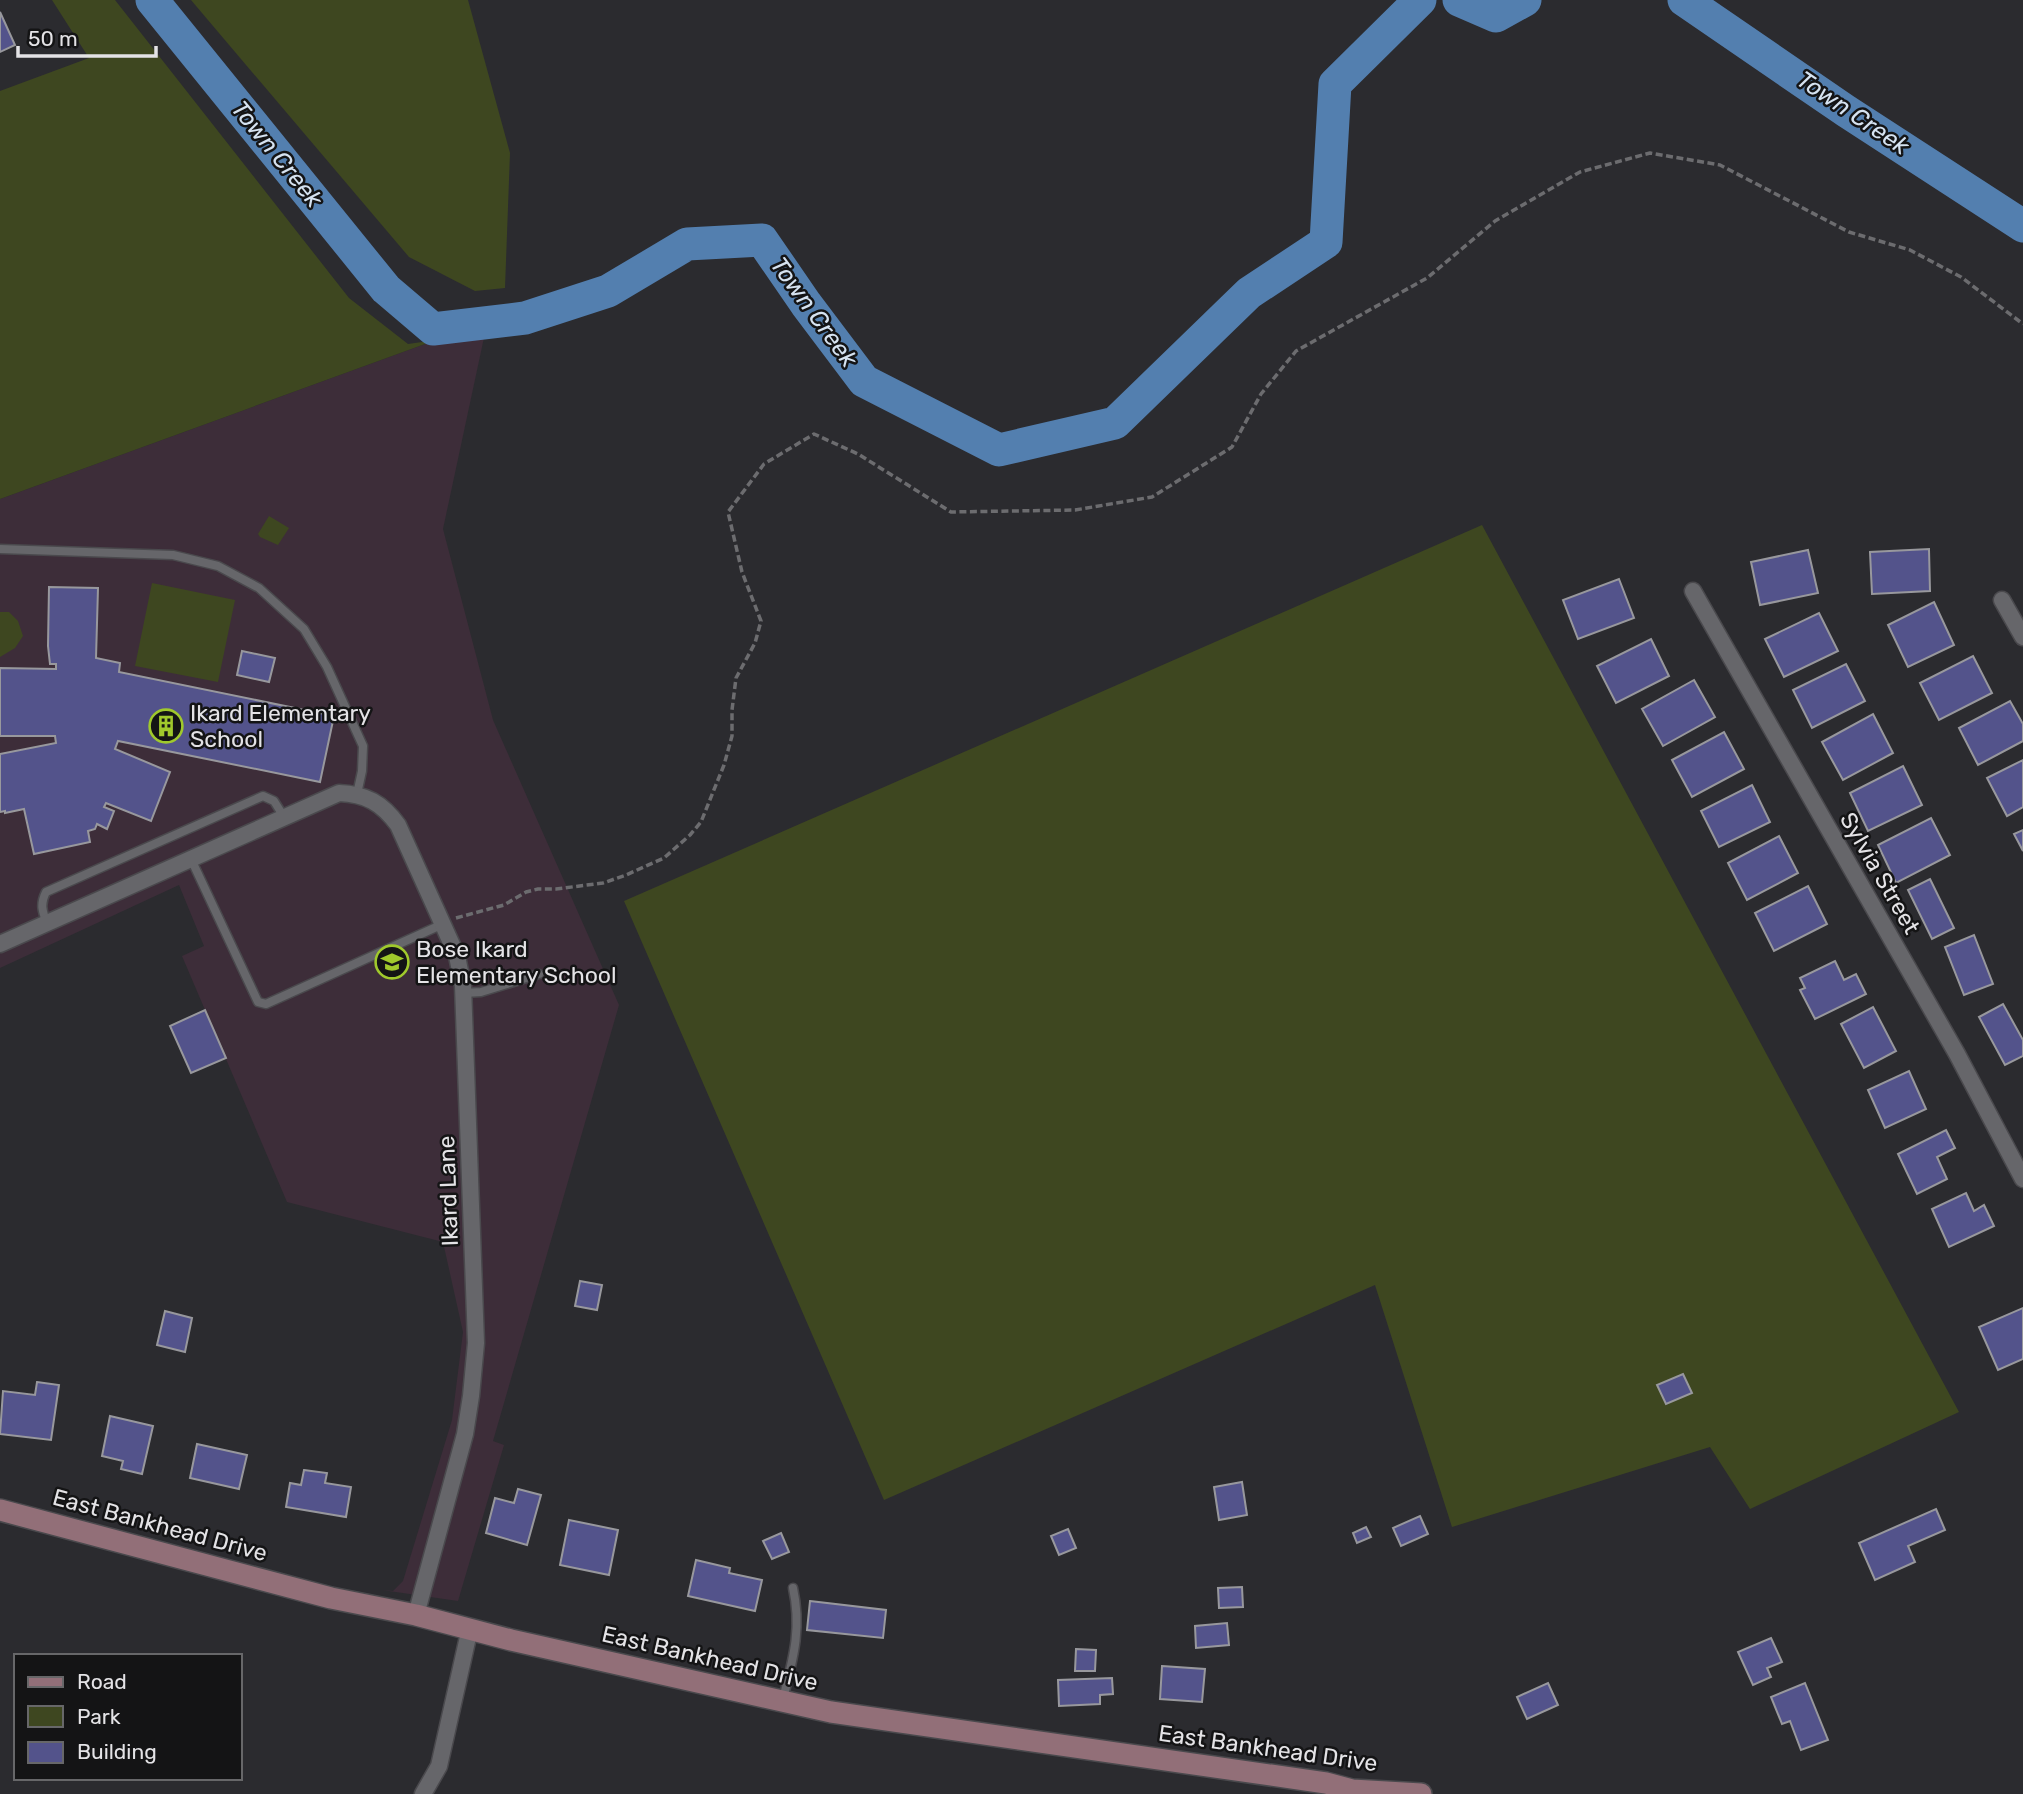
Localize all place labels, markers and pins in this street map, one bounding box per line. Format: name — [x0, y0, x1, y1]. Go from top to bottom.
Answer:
place label: Ikard Elementary School — [190, 699, 371, 753]
building icon: Ikard Elementary School — [147, 707, 185, 745]
place label: Bose Ikard Elementary School — [416, 935, 617, 989]
school or university icon: Bose Ikard Elementary School — [373, 943, 411, 981]

